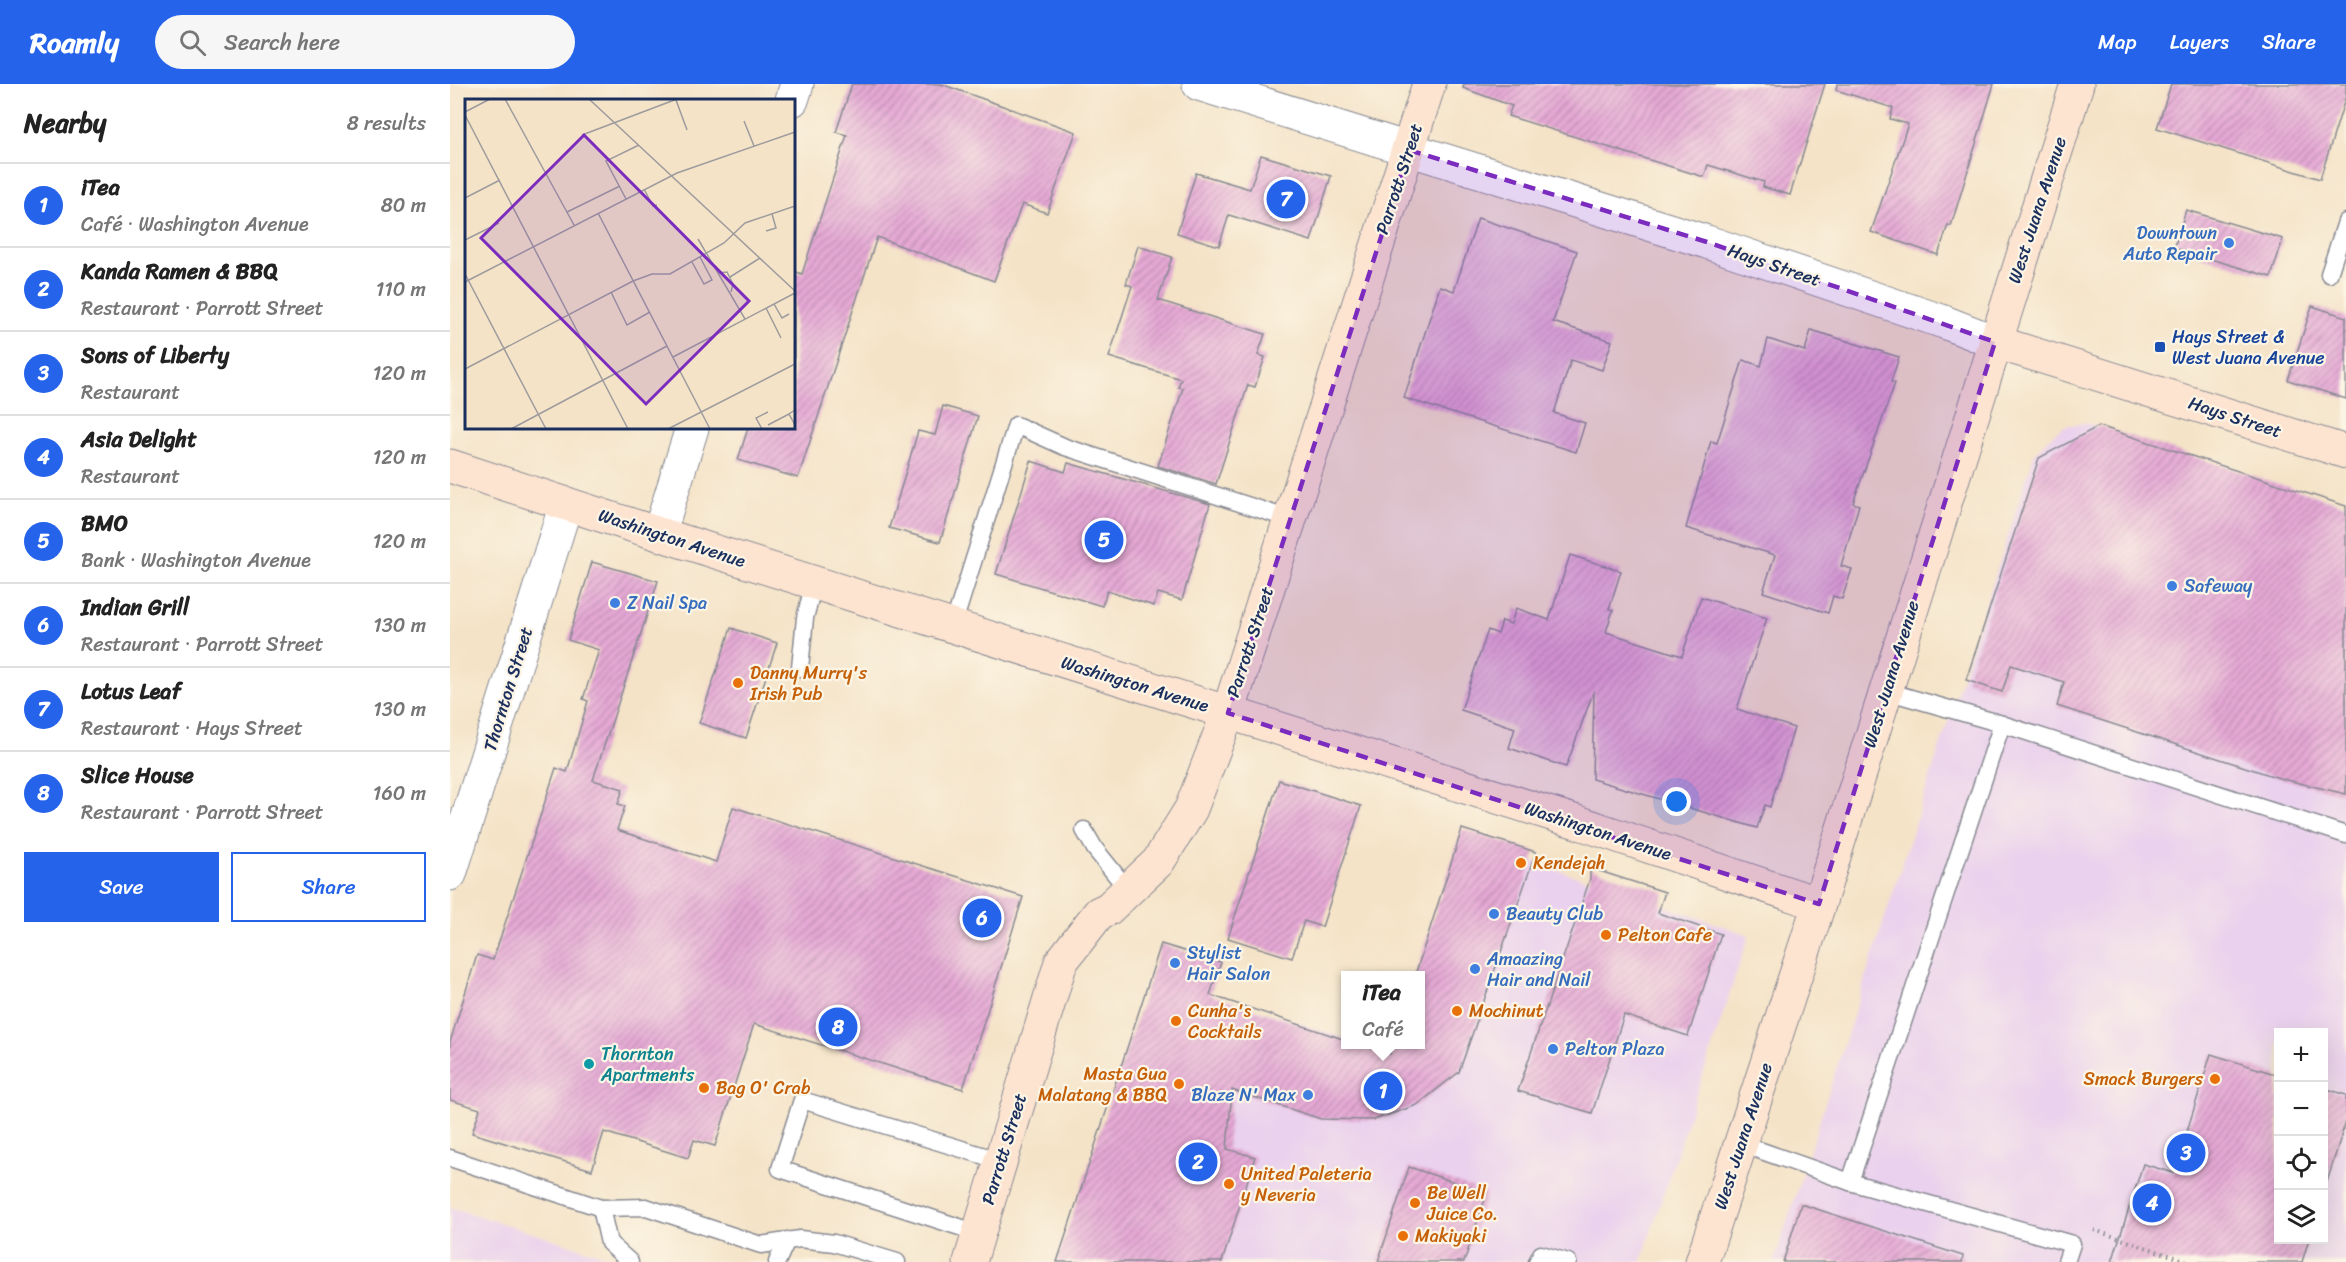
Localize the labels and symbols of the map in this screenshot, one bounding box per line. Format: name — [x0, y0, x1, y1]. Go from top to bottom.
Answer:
inset map — [465, 99, 795, 429]
street label: Parrott Street — [1366, 119, 1432, 239]
street label: West Juana Avenue — [1998, 132, 2076, 288]
pin: 7 — [1266, 176, 1306, 222]
place label: Downtown Auto Repair — [2122, 217, 2219, 270]
street label: Hays Street — [1723, 234, 1825, 296]
marker: Downtown Auto Repair — [2222, 236, 2236, 250]
place label: Hays Street & West Juana Avenue — [2172, 321, 2325, 374]
marker: Hays Street & West Juana Avenue — [2153, 340, 2167, 354]
street label: Hays Street — [2184, 387, 2286, 447]
street label: Washington Avenue — [594, 499, 750, 577]
pin: 5 — [1084, 518, 1124, 562]
place label: Safeway — [2184, 570, 2253, 602]
marker: Safeway — [2165, 579, 2179, 593]
street label: Parrott Street — [1217, 582, 1283, 702]
place label: Z Nail Spa — [627, 587, 707, 619]
marker: Z Nail Spa — [608, 596, 622, 610]
street label: West Juana Avenue — [1853, 596, 1929, 752]
street label: Thornton Street — [474, 623, 542, 755]
street label: Washington Avenue — [1057, 646, 1213, 722]
place label: Danny Murry's Irish Pub — [749, 657, 868, 710]
marker: Danny Murry's Irish Pub — [731, 676, 745, 690]
your location — [1662, 787, 1691, 816]
street label: Washington Avenue — [1520, 792, 1676, 870]
place label: Kendejah — [1533, 847, 1605, 879]
marker: Kendejah — [1514, 856, 1528, 870]
pin: 6 — [962, 896, 1002, 940]
place label: Beauty Club — [1506, 898, 1603, 930]
marker: Beauty Club — [1487, 907, 1501, 921]
place label: Pelton Cafe — [1618, 919, 1712, 951]
marker: Pelton Cafe — [1599, 928, 1613, 942]
place label: Stylist Hair Salon — [1187, 937, 1270, 990]
place label: Amaazing Hair and Nail — [1486, 943, 1591, 996]
marker: Stylist Hair Salon — [1168, 956, 1182, 970]
marker: Amaazing Hair and Nail — [1468, 962, 1482, 976]
place label: Cunha's Cocktails — [1188, 995, 1262, 1048]
place label: Mochinut — [1469, 995, 1544, 1027]
pin: 8 — [818, 1004, 858, 1050]
marker: Mochinut — [1450, 1004, 1464, 1018]
marker: Cunha's Cocktails — [1169, 1014, 1183, 1028]
place label: Pelton Plaza — [1565, 1033, 1664, 1065]
place label: Thornton Apartments — [600, 1038, 695, 1091]
marker: Pelton Plaza — [1546, 1042, 1560, 1056]
marker: Thornton Apartments — [582, 1057, 596, 1071]
place label: Masta Gua Malatang & BBQ — [1038, 1058, 1167, 1111]
street label: West Juana Avenue — [1704, 1058, 1782, 1214]
place label: Smack Burgers — [2084, 1063, 2204, 1095]
pin: 1 — [1364, 1068, 1402, 1114]
place label: Bag O' Crab — [716, 1072, 811, 1104]
marker: Smack Burgers — [2208, 1072, 2222, 1086]
marker: Masta Gua Malatang & BBQ — [1172, 1077, 1186, 1091]
place label: Blaze N' Max — [1191, 1079, 1297, 1111]
marker: Bag O' Crab — [697, 1081, 711, 1095]
marker: Blaze N' Max — [1301, 1088, 1315, 1102]
street label: Parrott Street — [972, 1089, 1036, 1209]
pin: 3 — [2166, 1130, 2206, 1176]
pin: 2 — [1178, 1140, 1218, 1184]
place label: United Paleteria y Neveria — [1241, 1158, 1372, 1211]
marker: United Paleteria y Neveria — [1222, 1177, 1236, 1191]
place label: Be Well Juice Co. — [1426, 1177, 1498, 1230]
pin: 4 — [2132, 1180, 2172, 1226]
marker: Be Well Juice Co. — [1408, 1196, 1422, 1210]
place label: Makiyaki — [1415, 1220, 1487, 1252]
marker: Makiyaki — [1396, 1229, 1410, 1243]

